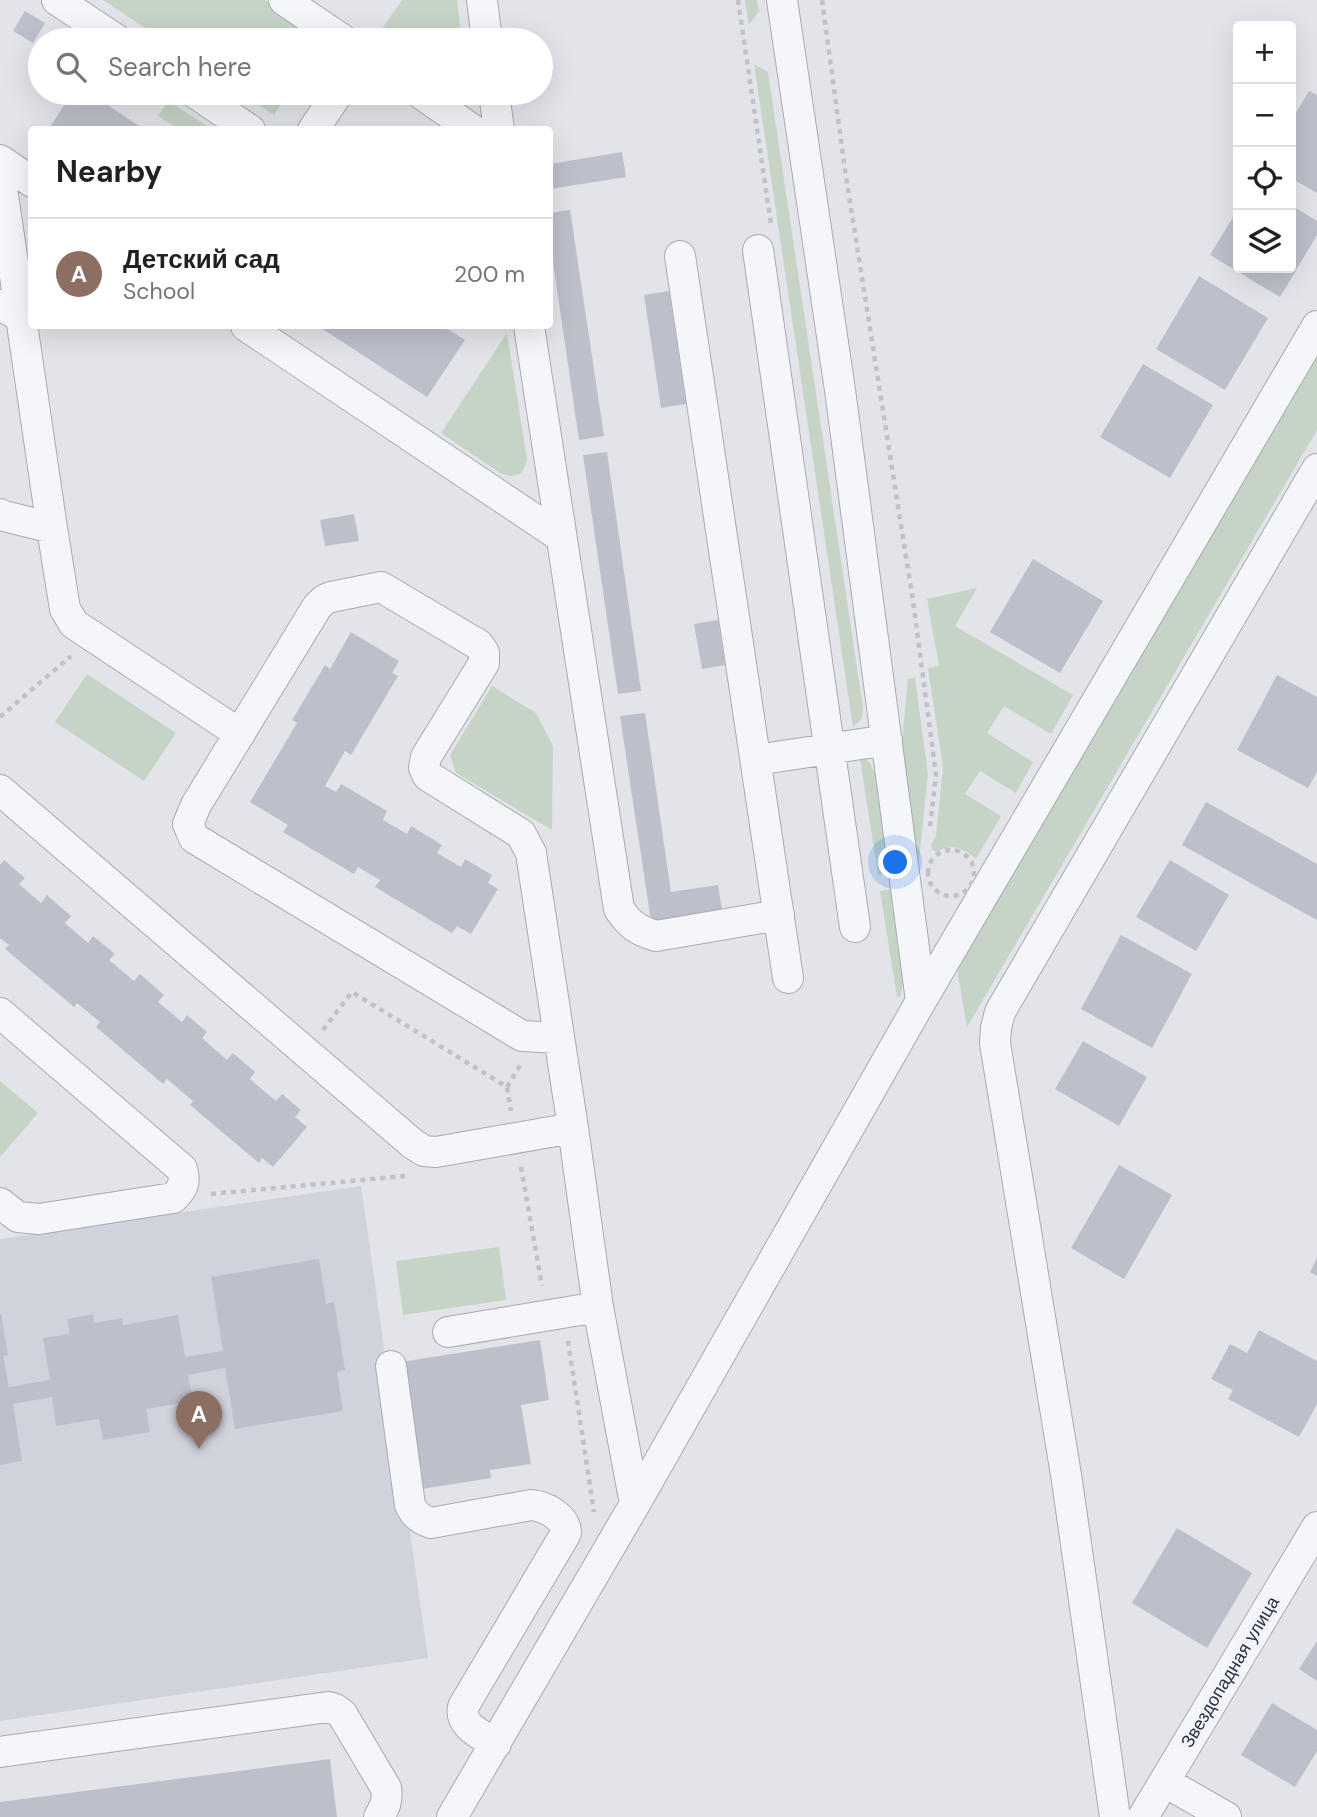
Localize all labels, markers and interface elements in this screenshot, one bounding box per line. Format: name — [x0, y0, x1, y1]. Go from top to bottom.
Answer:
map controls — [1233, 21, 1296, 273]
button: + — [1233, 21, 1296, 84]
search box — [28, 28, 553, 105]
icon: search — [52, 48, 90, 86]
text: Search here — [108, 50, 251, 84]
button: − — [1233, 84, 1296, 147]
button: locate — [1233, 147, 1296, 210]
text: Nearby — [56, 152, 162, 191]
button: layers — [1233, 210, 1296, 273]
text: Детский сад — [123, 242, 280, 276]
text: A — [71, 259, 87, 289]
text: 200 m — [454, 259, 525, 289]
text: School — [123, 276, 195, 306]
your location — [878, 845, 912, 879]
pin: A — [176, 1391, 222, 1449]
street label: Звездопадная улица — [1175, 1591, 1285, 1752]

